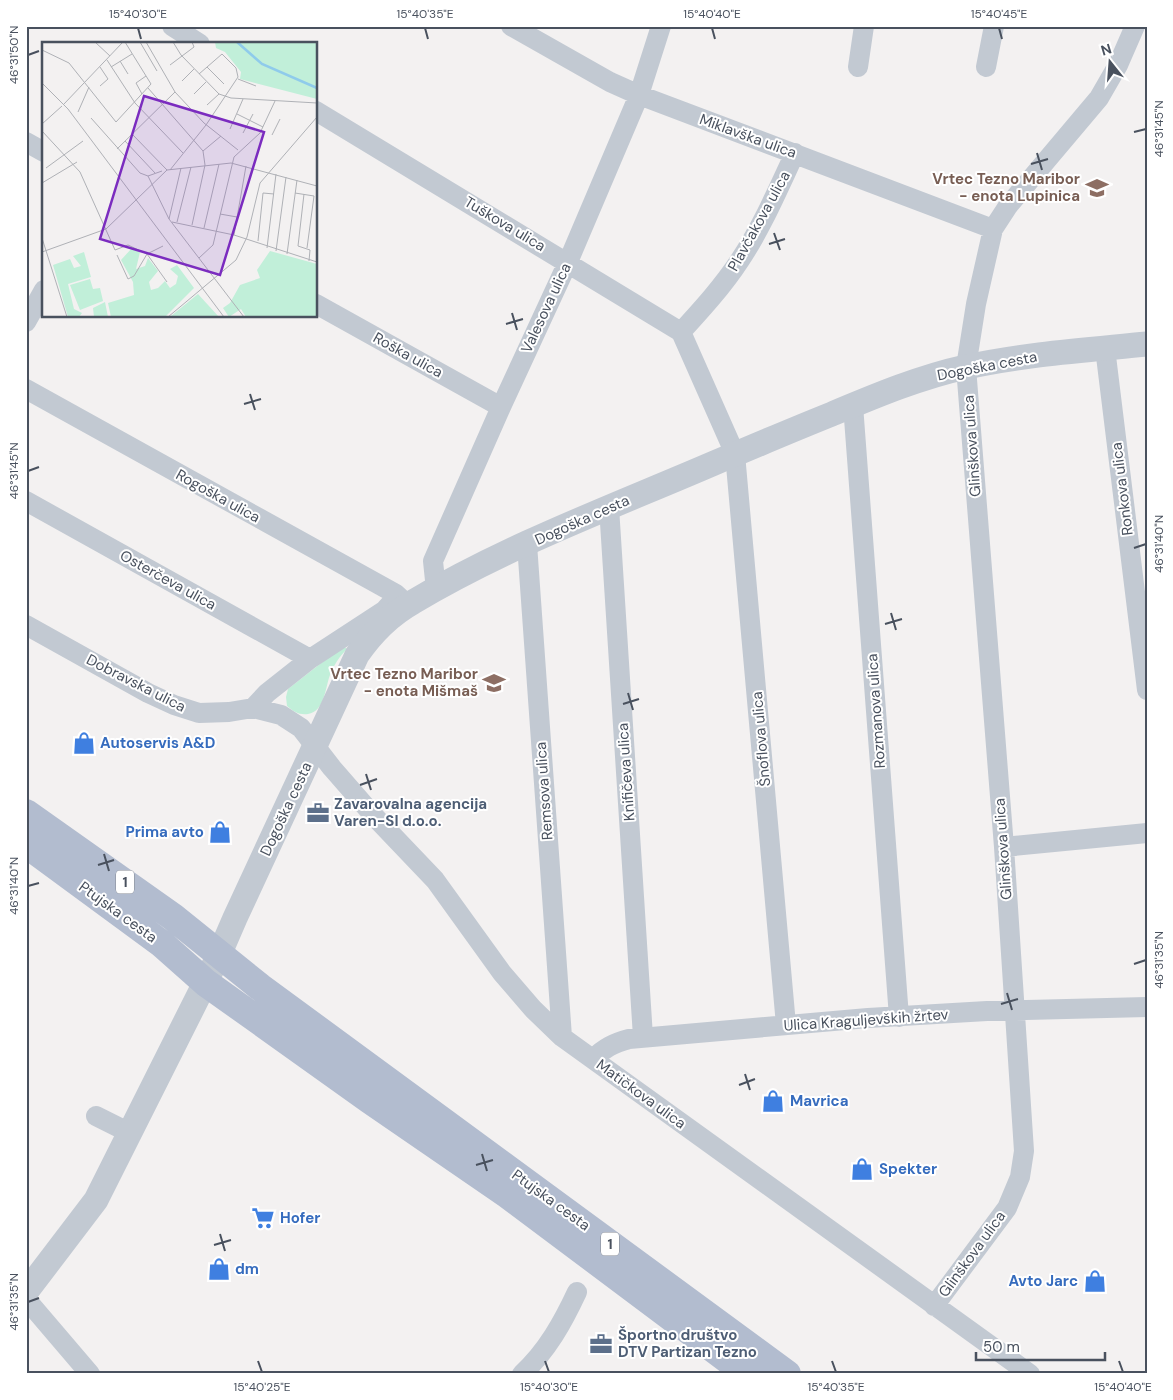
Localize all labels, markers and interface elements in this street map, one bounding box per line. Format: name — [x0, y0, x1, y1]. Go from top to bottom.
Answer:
text: 15°40'30"E — [109, 6, 167, 22]
text: 15°40'35"E — [396, 6, 454, 22]
text: 15°40'40"E — [683, 6, 741, 22]
text: 15°40'45"E — [971, 6, 1028, 22]
text: 46°31'50"N — [6, 26, 22, 84]
north arrow — [1086, 38, 1136, 88]
text: N — [1099, 39, 1114, 60]
inset map — [42, 42, 318, 318]
text: 46°31'45"N — [1151, 100, 1167, 158]
street label: Miklavška ulica — [697, 109, 799, 163]
street label: Plavčakova ulica — [723, 167, 795, 275]
place label: Vrtec Tezno Maribor - enota Lupinica — [932, 169, 1080, 206]
school or university icon: Vrtec Tezno Maribor - enota Lupinica — [1084, 175, 1110, 201]
street label: Tuškova ulica — [461, 192, 549, 256]
street label: Valesova ulica — [516, 260, 576, 356]
street label: Roška ulica — [370, 328, 446, 382]
street label: Dogoška cesta — [935, 347, 1039, 385]
street label: Glinškova ulica — [958, 394, 986, 498]
street label: Ronkova ulica — [1106, 441, 1138, 537]
text: 46°31'45"N — [6, 442, 22, 500]
street label: Rogoška ulica — [172, 465, 264, 527]
street label: Dogoška cesta — [532, 490, 632, 550]
text: 46°31'40"N — [1151, 515, 1167, 573]
street label: Osterčeva ulica — [116, 545, 220, 615]
street label: Dobravska ulica — [83, 649, 189, 717]
street label: Rozmanova ulica — [862, 653, 890, 769]
place label: Vrtec Tezno Maribor - enota Mišmaš — [330, 664, 478, 701]
school or university icon: Vrtec Tezno Maribor - enota Mišmaš — [481, 670, 507, 696]
street label: Šnoflova ulica — [747, 691, 775, 787]
street label: Knifičeva ulica — [613, 722, 639, 822]
shop icon: Autoservis A&D — [71, 730, 97, 756]
place label: Autoservis A&D — [100, 733, 215, 753]
street label: Remsova ulica — [531, 741, 557, 841]
street label: Dogoška cesta — [256, 759, 316, 859]
place label: Zavarovalna agencija Varen-SI d.o.o. — [334, 794, 487, 831]
street label: Glinškova ulica — [989, 797, 1017, 901]
office icon: Zavarovalna agencija Varen-SI d.o.o. — [305, 800, 331, 826]
shop icon: Prima avto — [207, 819, 233, 845]
place label: Prima avto — [125, 822, 204, 842]
text: 46°31'40"N — [6, 857, 22, 915]
road number: 1 — [116, 870, 134, 894]
street label: Ptujska cesta — [75, 877, 161, 947]
text: 46°31'35"N — [1151, 931, 1167, 989]
street label: Ulica Kraguljevških žrtev — [783, 1004, 949, 1036]
street label: Matičkova ulica — [592, 1055, 690, 1133]
shop icon: Mavrica — [760, 1088, 786, 1114]
place label: Mavrica — [790, 1091, 848, 1111]
shop icon: Spekter — [849, 1156, 875, 1182]
place label: Spekter — [879, 1159, 937, 1179]
street label: Ptujska cesta — [508, 1165, 594, 1235]
supermarket icon: Hofer — [250, 1205, 276, 1231]
street label: Glinškova ulica — [934, 1207, 1010, 1301]
place label: Hofer — [280, 1208, 320, 1228]
road number: 1 — [601, 1232, 619, 1256]
shop icon: dm — [206, 1256, 232, 1282]
place label: dm — [235, 1259, 259, 1279]
shop icon: Avto Jarc — [1082, 1268, 1108, 1294]
place label: Avto Jarc — [1009, 1271, 1078, 1291]
text: 46°31'35"N — [6, 1273, 22, 1331]
place label: Športno društvo DTV Partizan Tezno — [618, 1325, 757, 1362]
scale bar — [976, 1330, 1104, 1362]
office icon: Športno društvo DTV Partizan Tezno — [588, 1331, 614, 1357]
text: 50 m — [983, 1337, 1020, 1357]
text: 15°40'25"E — [234, 1379, 291, 1395]
text: 15°40'30"E — [520, 1379, 578, 1395]
text: 15°40'35"E — [807, 1379, 865, 1395]
text: 15°40'40"E — [1094, 1379, 1152, 1395]

